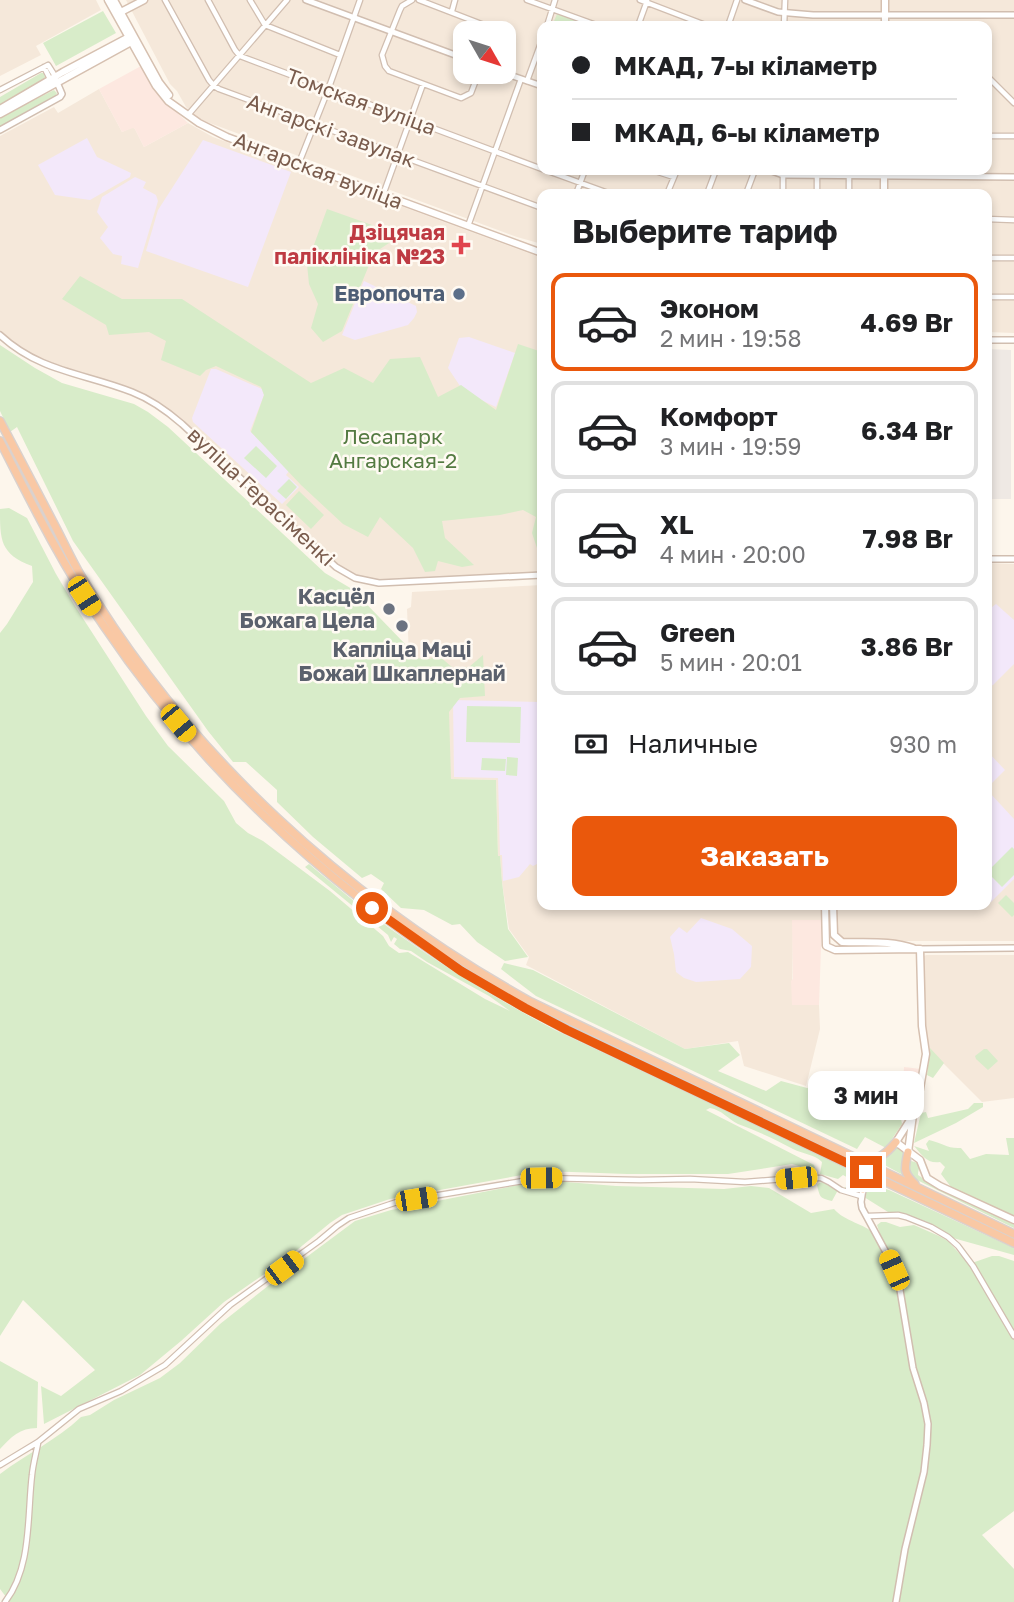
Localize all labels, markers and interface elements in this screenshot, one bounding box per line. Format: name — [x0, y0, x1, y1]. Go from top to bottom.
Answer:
north arrow — [453, 21, 516, 84]
map controls — [453, 21, 516, 84]
text: МКАД, 7-ы кіламетр — [614, 50, 877, 81]
street label: Томская вуліца — [283, 62, 440, 140]
street label: Ангарскі завулак — [244, 88, 419, 173]
text: МКАД, 6-ы кіламетр — [614, 117, 880, 148]
street label: Ангарская вуліца — [230, 126, 407, 214]
text: Выберите тариф — [572, 212, 838, 250]
place label: Дзіцячая паліклініка №23 — [274, 219, 445, 269]
marker: Дзіцячая паліклініка №23 — [451, 235, 471, 255]
place label: Европочта — [334, 280, 445, 306]
marker: Европочта — [451, 286, 467, 302]
icon: car — [576, 291, 639, 354]
text: Эконом — [660, 293, 759, 324]
text: 4.69 Br — [860, 307, 953, 338]
text: 2 мин · 19:58 — [660, 324, 801, 352]
icon: car — [576, 399, 639, 462]
text: Комфорт — [660, 401, 778, 432]
text: 6.34 Br — [861, 415, 953, 446]
street label: вуліца Герасіменкі — [182, 421, 341, 571]
park label: Лесапарк Ангарская-2 — [329, 423, 457, 473]
text: 3 мин · 19:59 — [660, 432, 801, 460]
icon: car — [576, 507, 639, 570]
text: XL — [660, 509, 694, 540]
text: 7.98 Br — [862, 523, 953, 554]
text: 4 мин · 20:00 — [660, 540, 806, 568]
car — [64, 573, 105, 619]
place label: Касцёл Божага Цела — [240, 583, 375, 633]
marker: Касцёл Божага Цела — [381, 601, 397, 617]
icon: car — [576, 615, 639, 678]
text: Green — [660, 617, 735, 648]
marker: Капліца Маці Божай Шкаплернай — [394, 618, 410, 634]
text: 3.86 Br — [861, 631, 953, 662]
place label: Капліца Маці Божай Шкаплернай — [298, 636, 506, 686]
text: 5 мин · 20:01 — [660, 648, 802, 676]
car — [157, 700, 200, 746]
icon: cash — [572, 725, 610, 763]
text: Наличные — [628, 728, 758, 759]
text: 930 m — [889, 730, 957, 758]
button: Заказать — [572, 816, 957, 896]
route start — [356, 892, 388, 924]
callout: 3 мин — [808, 1070, 924, 1120]
text: 3 мин — [834, 1081, 898, 1109]
route end — [850, 1156, 882, 1188]
car — [775, 1165, 818, 1191]
car — [520, 1167, 563, 1189]
car — [394, 1185, 439, 1213]
car — [261, 1247, 308, 1289]
car — [876, 1247, 913, 1293]

